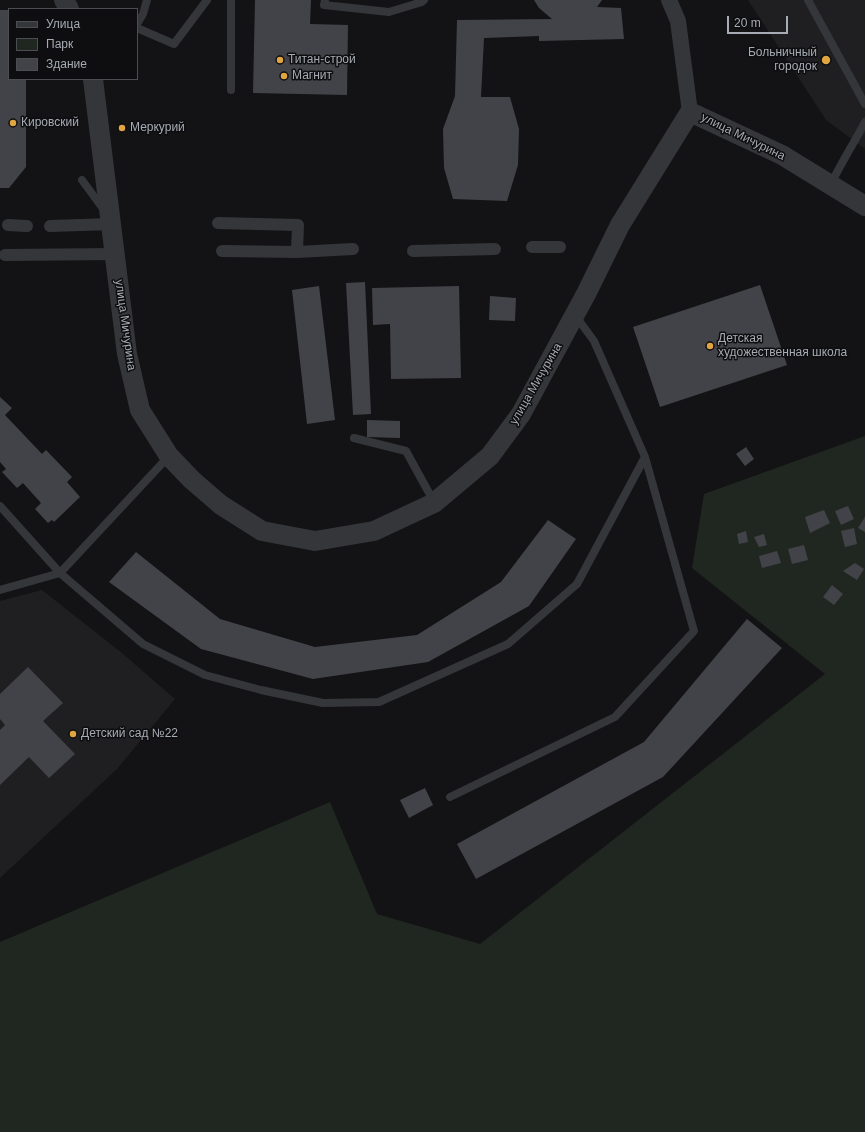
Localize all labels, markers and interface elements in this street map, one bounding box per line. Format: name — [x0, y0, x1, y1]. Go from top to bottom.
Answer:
legend — [8, 8, 138, 80]
scale bar — [729, 8, 790, 34]
text: 20 m — [734, 16, 761, 30]
text: Улица — [46, 17, 80, 31]
text: Парк — [46, 37, 73, 51]
place label: Больничный городок — [748, 46, 817, 74]
place label: Титан-строй — [288, 53, 356, 67]
marker: Больничный городок — [820, 54, 832, 66]
marker: Титан-строй — [275, 55, 285, 65]
text: Здание — [46, 57, 87, 71]
place label: Магнит — [292, 69, 332, 83]
marker: Магнит — [279, 71, 289, 81]
street label: улица Мичурина — [699, 110, 787, 164]
place label: Кировский — [21, 116, 79, 130]
marker: Кировский — [8, 118, 18, 128]
place label: Меркурий — [130, 121, 185, 135]
marker: Меркурий — [117, 123, 127, 133]
street label: улица Мичурина — [111, 279, 139, 371]
place label: Детская художественная школа — [718, 332, 847, 360]
street label: улица Мичурина — [507, 341, 565, 427]
marker: Детская художественная школа — [705, 341, 715, 351]
place label: Детский сад №22 — [81, 727, 178, 741]
marker: Детский сад №22 — [68, 729, 78, 739]

